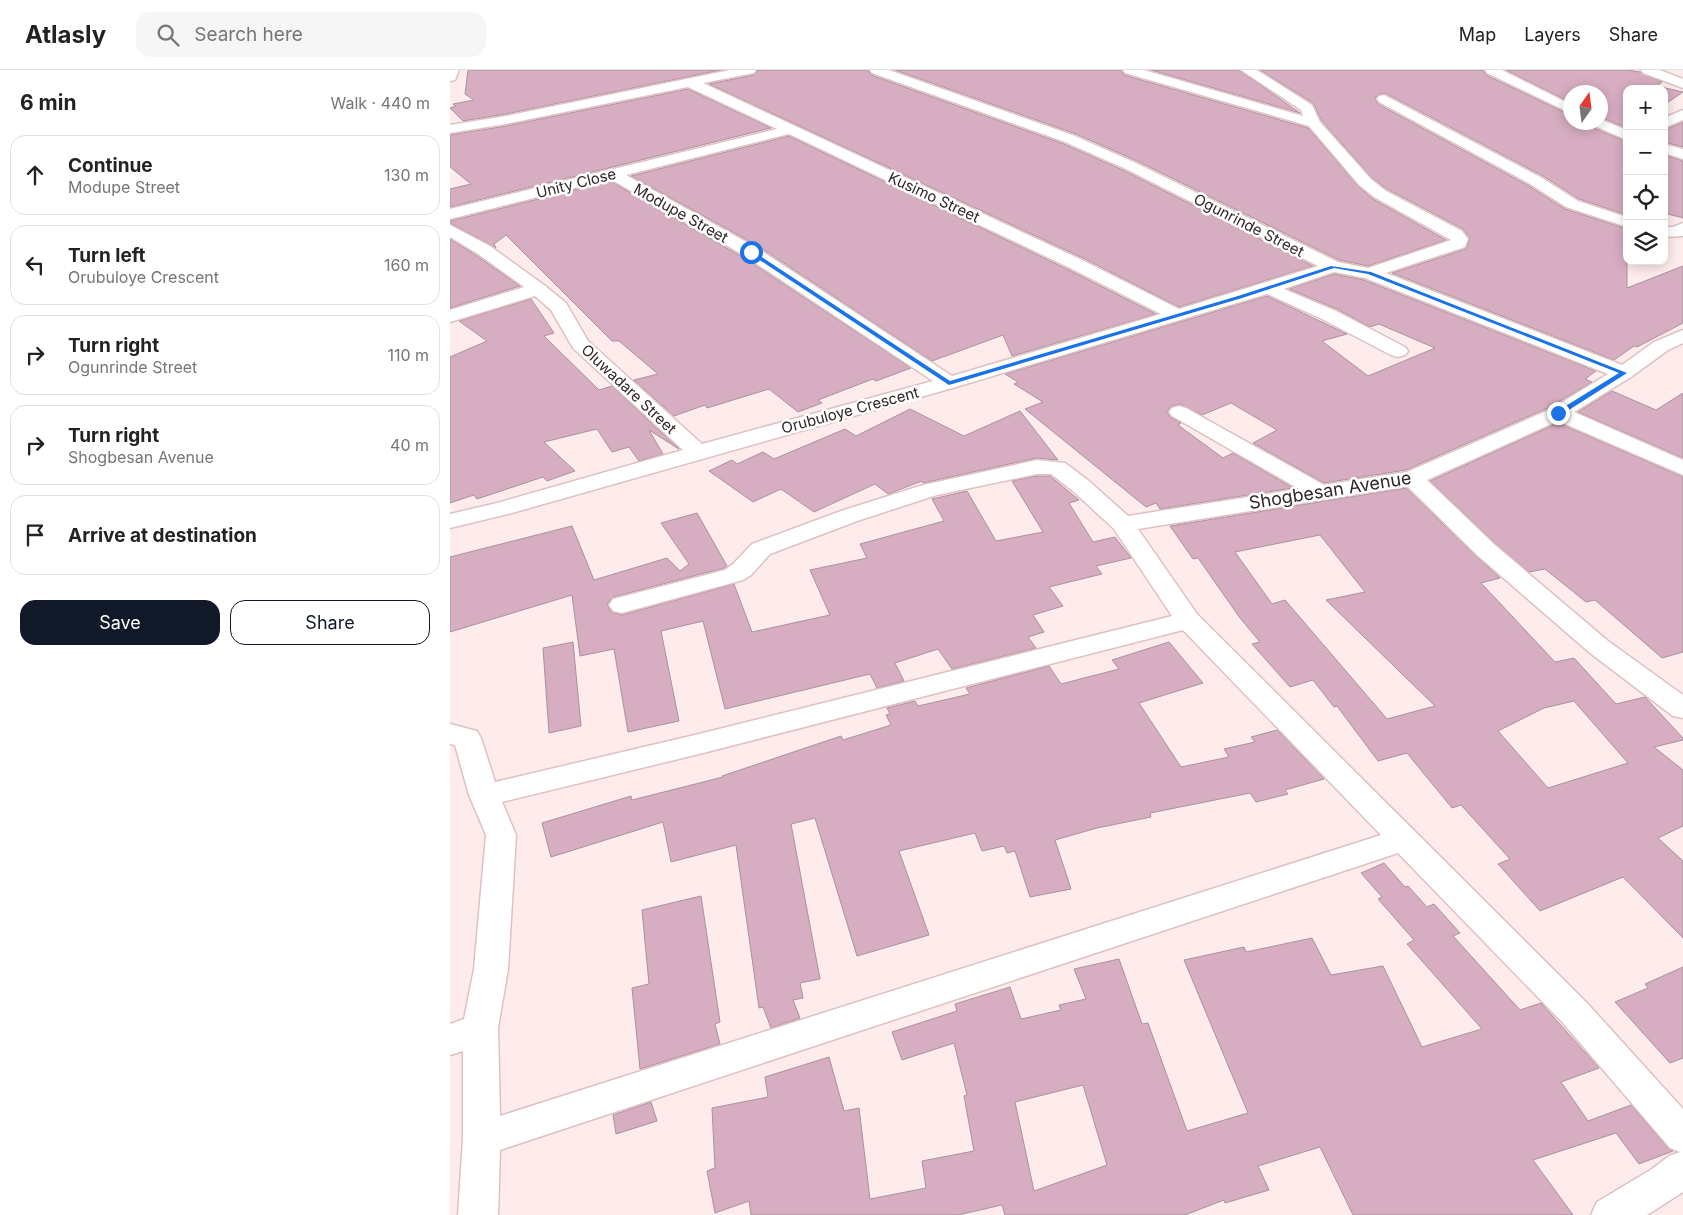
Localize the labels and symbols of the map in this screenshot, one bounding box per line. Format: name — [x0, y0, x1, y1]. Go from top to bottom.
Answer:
north arrow — [1563, 85, 1608, 130]
street label: Unity Close — [534, 164, 618, 202]
street label: Kusimo Street — [885, 168, 983, 226]
street label: Modupe Street — [630, 179, 732, 247]
street label: Ogunrinde Street — [1191, 189, 1307, 261]
route start — [740, 241, 763, 264]
street label: Oluwadare Street — [578, 340, 681, 438]
street label: Orubuloye Crescent — [779, 382, 921, 437]
route end — [1547, 402, 1570, 425]
street label: Shogbesan Avenue — [1247, 467, 1413, 513]

